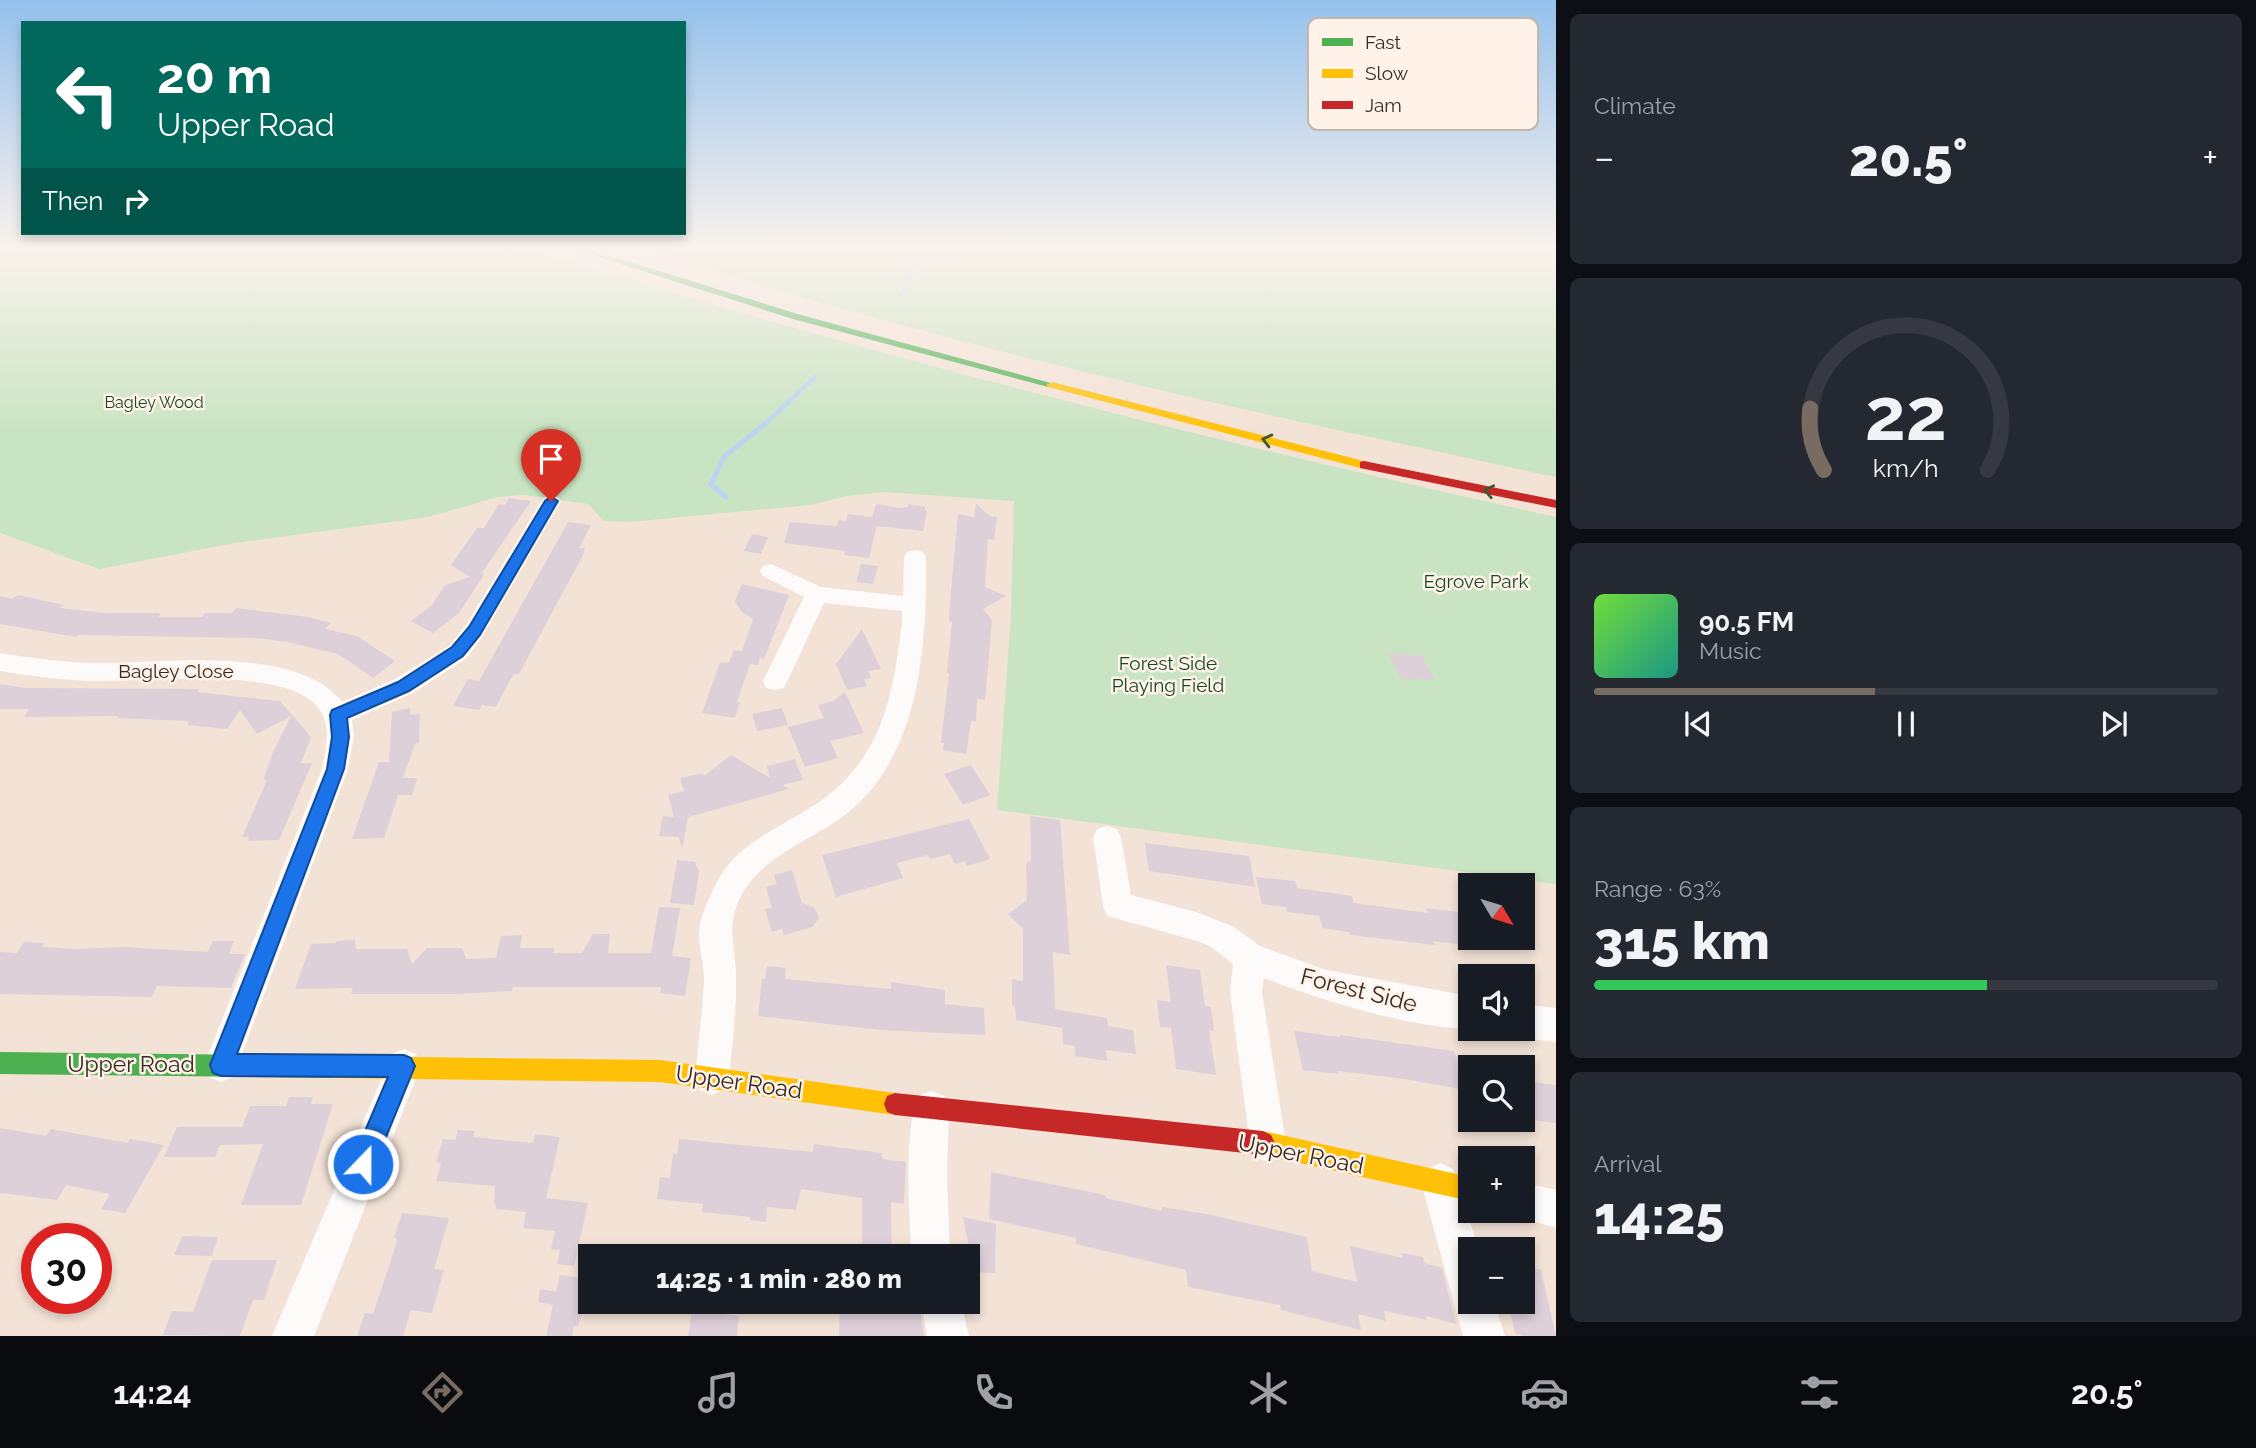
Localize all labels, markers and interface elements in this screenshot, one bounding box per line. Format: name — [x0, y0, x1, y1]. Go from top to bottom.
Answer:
legend — [1308, 18, 1538, 130]
text: Fast — [1365, 31, 1401, 53]
text: 20 m — [157, 47, 272, 104]
icon: left — [42, 49, 133, 140]
text: Slow — [1365, 62, 1409, 84]
text: Climate — [1594, 92, 1676, 119]
text: Jam — [1365, 94, 1402, 116]
text: Upper Road — [157, 106, 335, 143]
text: 20.5° — [1849, 127, 1968, 188]
text: − — [1594, 135, 1614, 180]
text: + — [2202, 135, 2218, 180]
icon: right — [117, 182, 155, 220]
text: Then — [42, 186, 103, 216]
text: 22 — [1865, 372, 1947, 457]
park label: Bagley Wood — [104, 393, 204, 412]
pin — [521, 429, 581, 501]
one-way arrow — [1262, 434, 1274, 448]
icon: arrive — [532, 440, 570, 478]
text: km/h — [1873, 452, 1939, 482]
one-way arrow — [1483, 484, 1495, 499]
park label: Egrove Park — [1424, 570, 1528, 592]
text: 90.5 FM — [1699, 607, 1794, 637]
text: Music — [1699, 637, 1762, 664]
park label: Forest Side Playing Field — [1112, 652, 1224, 696]
street label: Bagley Close — [118, 660, 234, 682]
icon: previous — [1679, 705, 1717, 743]
icon: pause — [1887, 705, 1925, 743]
icon: next — [2095, 705, 2133, 743]
north arrow — [1458, 873, 1535, 950]
map controls — [1458, 873, 1535, 1314]
text: Range · 63% — [1594, 875, 1721, 902]
text: 315 km — [1594, 910, 1770, 971]
street label: Forest Side — [1298, 962, 1420, 1017]
button: sound — [1458, 964, 1535, 1041]
street label: Upper Road — [67, 1050, 195, 1077]
button: search — [1458, 1055, 1535, 1132]
street label: Upper Road — [674, 1059, 804, 1104]
position arrow — [326, 1127, 400, 1201]
street label: Upper Road — [1236, 1128, 1366, 1179]
button: + — [1458, 1146, 1535, 1223]
text: Arrival — [1594, 1150, 1661, 1177]
text: 14:25 — [1594, 1185, 1724, 1246]
speed limit sign: 30 — [21, 1223, 112, 1314]
button: − — [1458, 1237, 1535, 1314]
text: 14:25 · 1 min · 280 m — [656, 1264, 902, 1294]
icon: directions — [418, 1368, 467, 1417]
icon: music — [694, 1368, 743, 1417]
icon: phone — [969, 1368, 1018, 1417]
icon: climate — [1244, 1368, 1293, 1417]
icon: car — [1520, 1368, 1569, 1417]
icon: filters — [1795, 1368, 1844, 1417]
text: 14:24 — [113, 1374, 192, 1411]
text: 20.5° — [2071, 1374, 2143, 1411]

